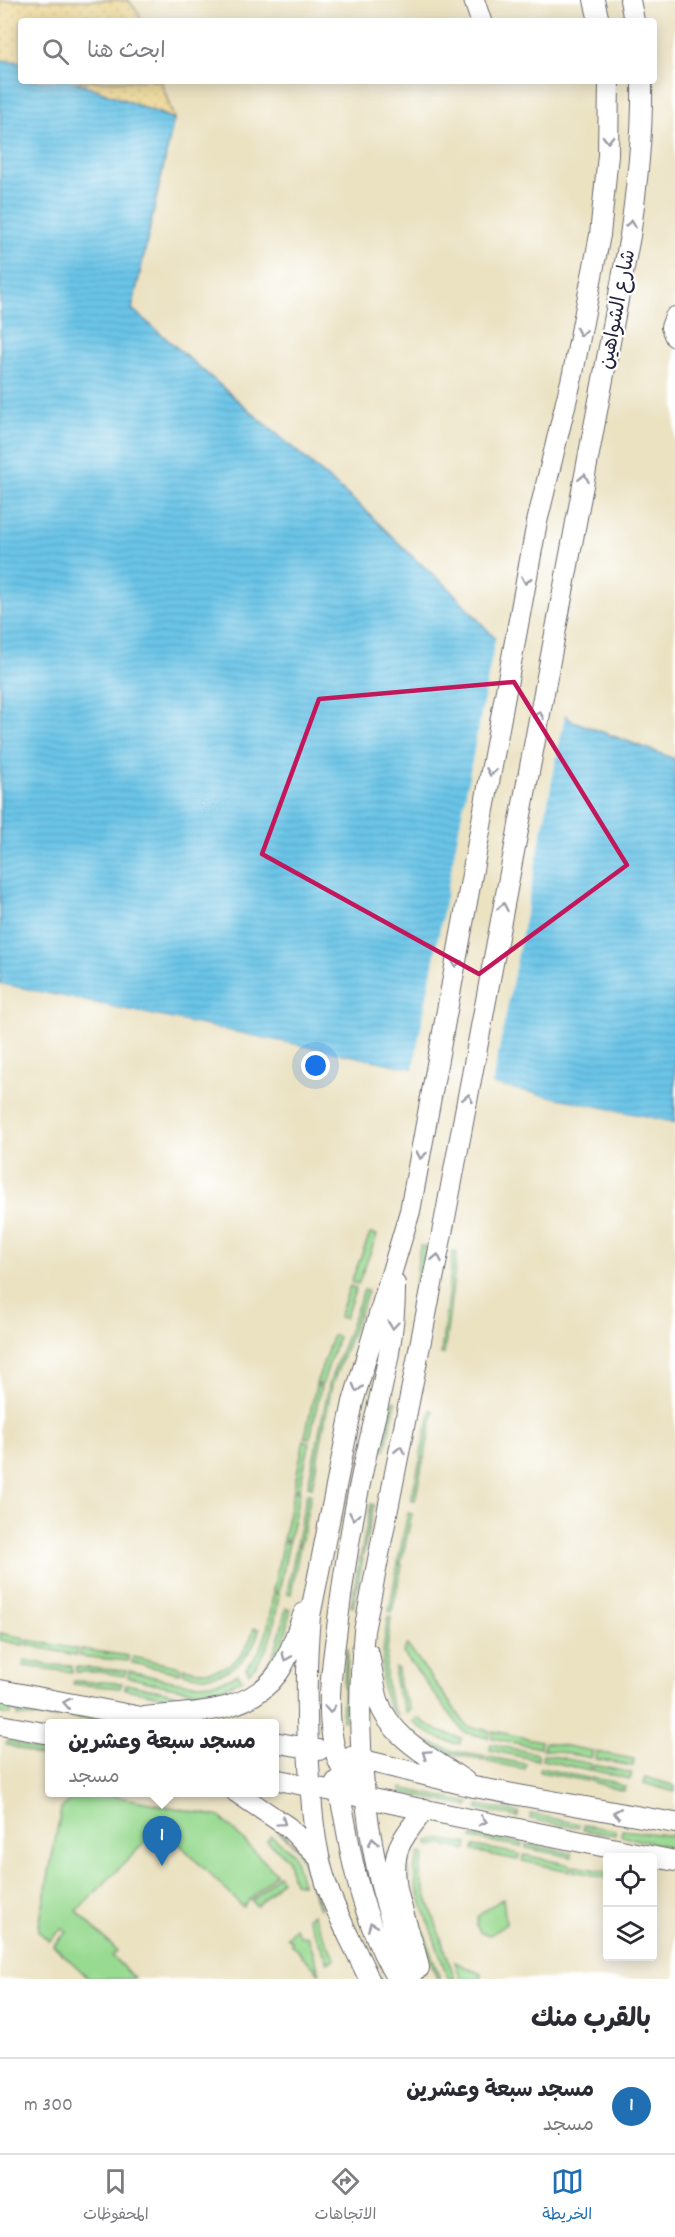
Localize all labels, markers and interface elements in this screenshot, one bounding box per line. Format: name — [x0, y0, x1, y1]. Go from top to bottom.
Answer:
search box — [18, 18, 657, 84]
icon: search — [39, 35, 72, 68]
text: ابحث هنا — [87, 37, 166, 68]
one-way arrow — [602, 135, 615, 144]
one-way arrow — [625, 220, 637, 229]
street label: شارع الشواهين — [594, 247, 644, 372]
one-way arrow — [575, 327, 588, 337]
one-way arrow — [577, 473, 590, 483]
one-way arrow — [520, 575, 533, 585]
one-way arrow — [532, 710, 545, 720]
one-way arrow — [485, 766, 498, 776]
one-way arrow — [497, 902, 509, 911]
one-way arrow — [450, 958, 463, 968]
your location — [301, 1051, 330, 1080]
one-way arrow — [461, 1094, 474, 1104]
one-way arrow — [415, 1150, 428, 1160]
one-way arrow — [430, 1254, 443, 1264]
one-way arrow — [387, 1320, 400, 1330]
one-way arrow — [352, 1382, 364, 1393]
one-way arrow — [394, 1445, 406, 1455]
one-way arrow — [348, 1511, 361, 1521]
one-way arrow — [282, 1650, 294, 1661]
one-way arrow — [63, 1697, 73, 1710]
one-way arrow — [324, 1705, 337, 1714]
popup — [45, 1719, 279, 1797]
text: مسجد سبعة وعشرين — [68, 1728, 256, 1759]
one-way arrow — [421, 1750, 432, 1761]
text: مسجد — [68, 1764, 120, 1792]
one-way arrow — [613, 1807, 622, 1819]
one-way arrow — [477, 1814, 487, 1827]
one-way arrow — [275, 1815, 286, 1826]
pin: 1 — [142, 1816, 182, 1866]
one-way arrow — [367, 1837, 379, 1847]
map controls — [603, 1853, 657, 1961]
button: locate — [603, 1853, 657, 1907]
button: layers — [603, 1907, 657, 1961]
one-way arrow — [367, 1922, 379, 1933]
text: بالقرب منك — [531, 2002, 651, 2039]
text: مسجد سبعة وعشرين — [406, 2076, 594, 2107]
text: 300 m — [24, 2092, 73, 2120]
text: 1 — [629, 2092, 634, 2120]
text: مسجد — [543, 2112, 594, 2140]
tab: المحفوظات — [83, 2165, 149, 2228]
tab: الاتجاهات — [315, 2165, 376, 2228]
tab: الخريطة — [542, 2165, 592, 2228]

